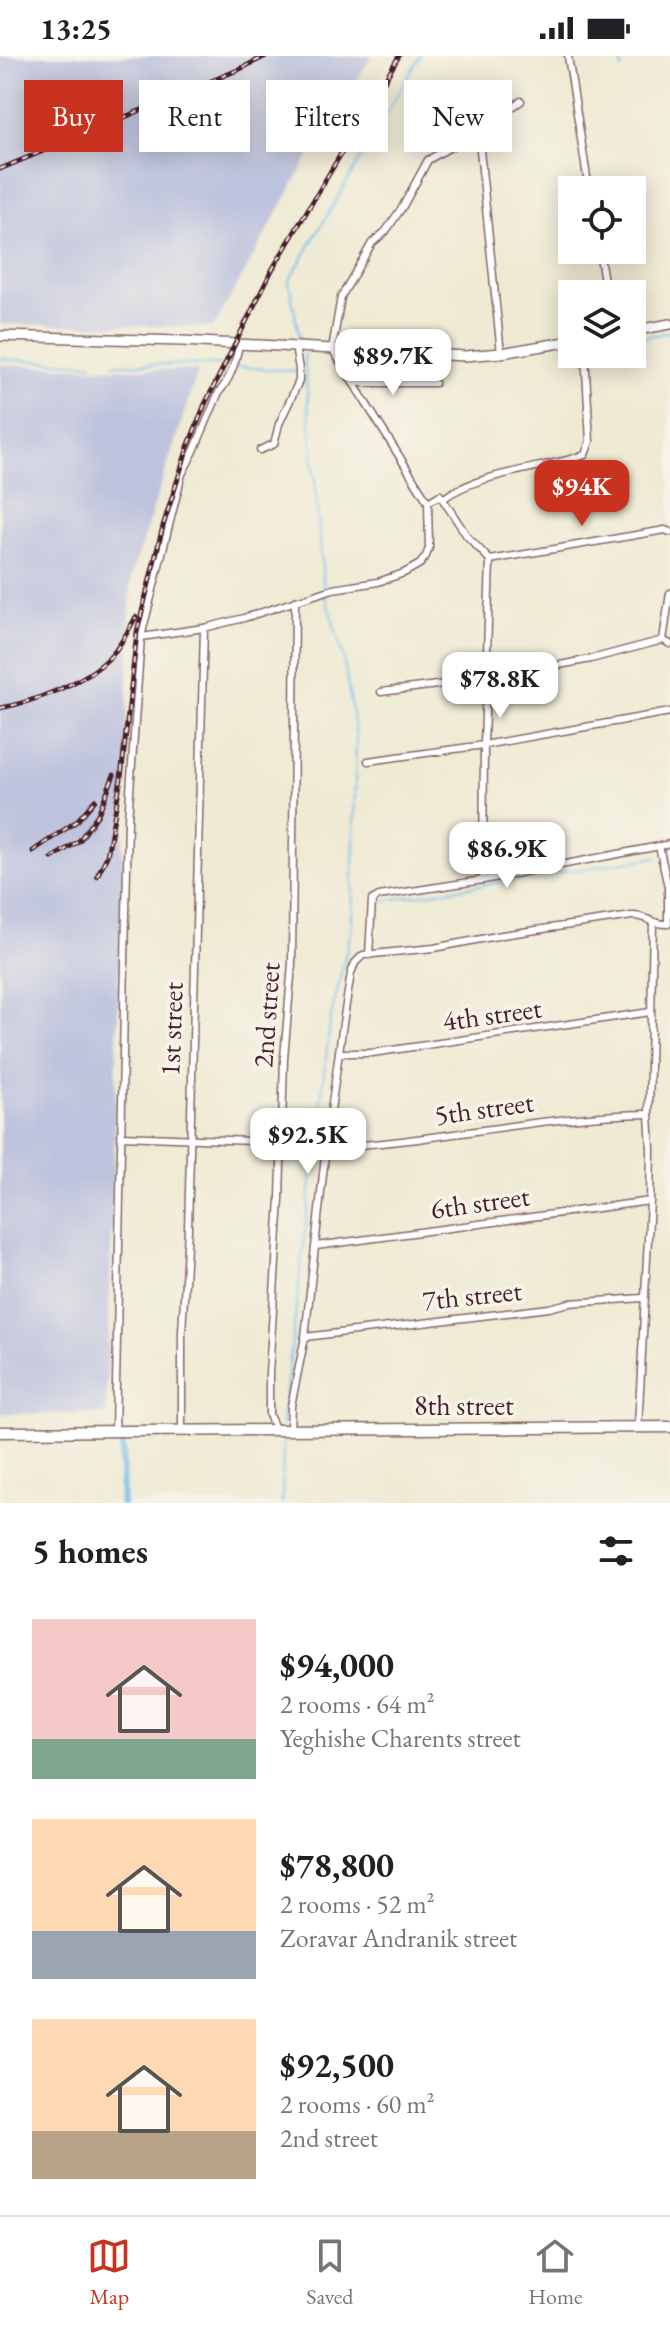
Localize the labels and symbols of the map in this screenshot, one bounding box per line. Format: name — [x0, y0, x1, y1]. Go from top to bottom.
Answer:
pin: $89.7K — [328, 329, 458, 397]
pin: $94K — [535, 460, 629, 528]
pin: $78.8K — [435, 652, 565, 720]
pin: $86.9K — [442, 822, 572, 890]
street label: 2nd street — [244, 961, 288, 1069]
street label: 1st street — [151, 981, 191, 1077]
street label: 4th street — [440, 989, 544, 1039]
street label: 5th street — [432, 1083, 536, 1133]
pin: $92.5K — [243, 1108, 373, 1176]
street label: 6th street — [428, 1177, 532, 1227]
street label: 7th street — [420, 1272, 524, 1318]
street label: 8th street — [414, 1387, 514, 1423]

